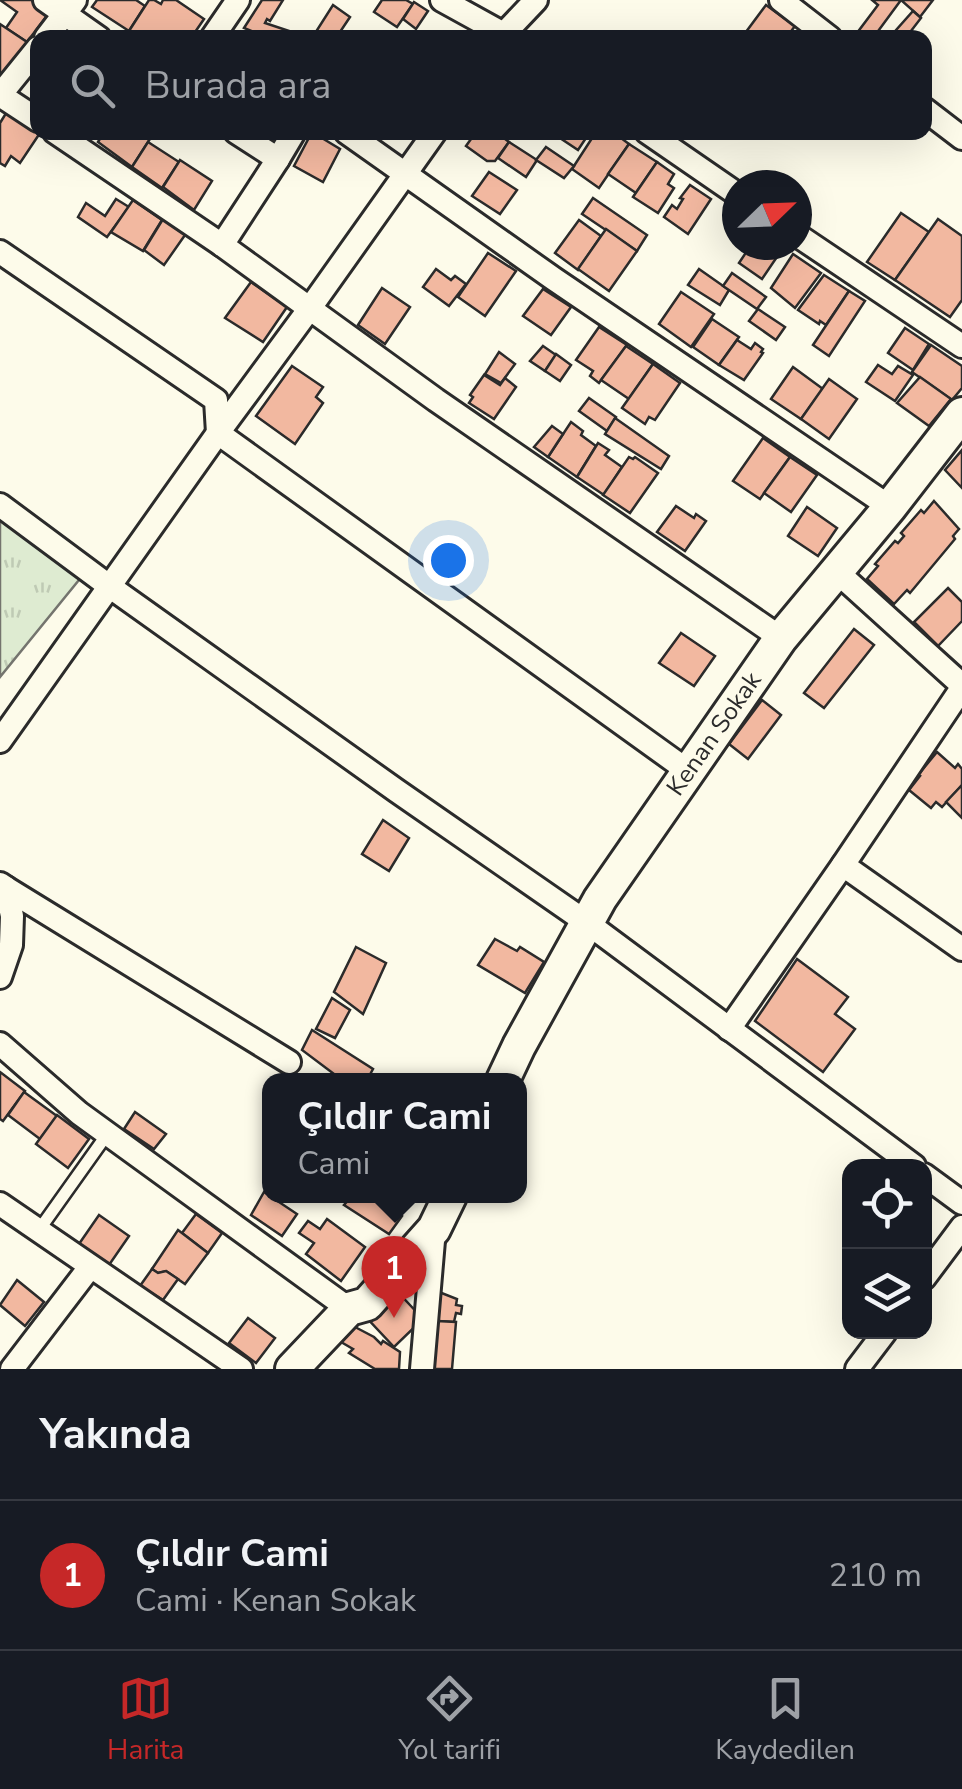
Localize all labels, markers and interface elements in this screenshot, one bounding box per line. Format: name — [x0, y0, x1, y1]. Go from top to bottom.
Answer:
search box — [30, 30, 932, 140]
icon: search — [65, 58, 120, 113]
text: Burada ara — [145, 60, 331, 111]
north arrow — [722, 170, 812, 260]
your location — [423, 535, 474, 586]
street label: Kenan Sokak — [659, 665, 770, 803]
popup — [262, 1073, 527, 1203]
text: Çıldır Cami — [298, 1091, 492, 1142]
text: Cami — [298, 1142, 370, 1185]
map controls — [842, 1159, 932, 1339]
button: locate — [842, 1159, 932, 1249]
pin: 1 — [362, 1236, 426, 1318]
button: layers — [842, 1249, 932, 1339]
text: Yakında — [40, 1406, 192, 1463]
text: Çıldır Cami — [135, 1528, 329, 1579]
text: 1 — [63, 1554, 82, 1597]
text: 210 m — [829, 1554, 922, 1597]
text: Cami · Kenan Sokak — [135, 1579, 416, 1622]
tab: Harita — [107, 1671, 184, 1769]
tab: Yol tarifi — [399, 1671, 501, 1769]
tab: Kaydedilen — [715, 1671, 855, 1769]

